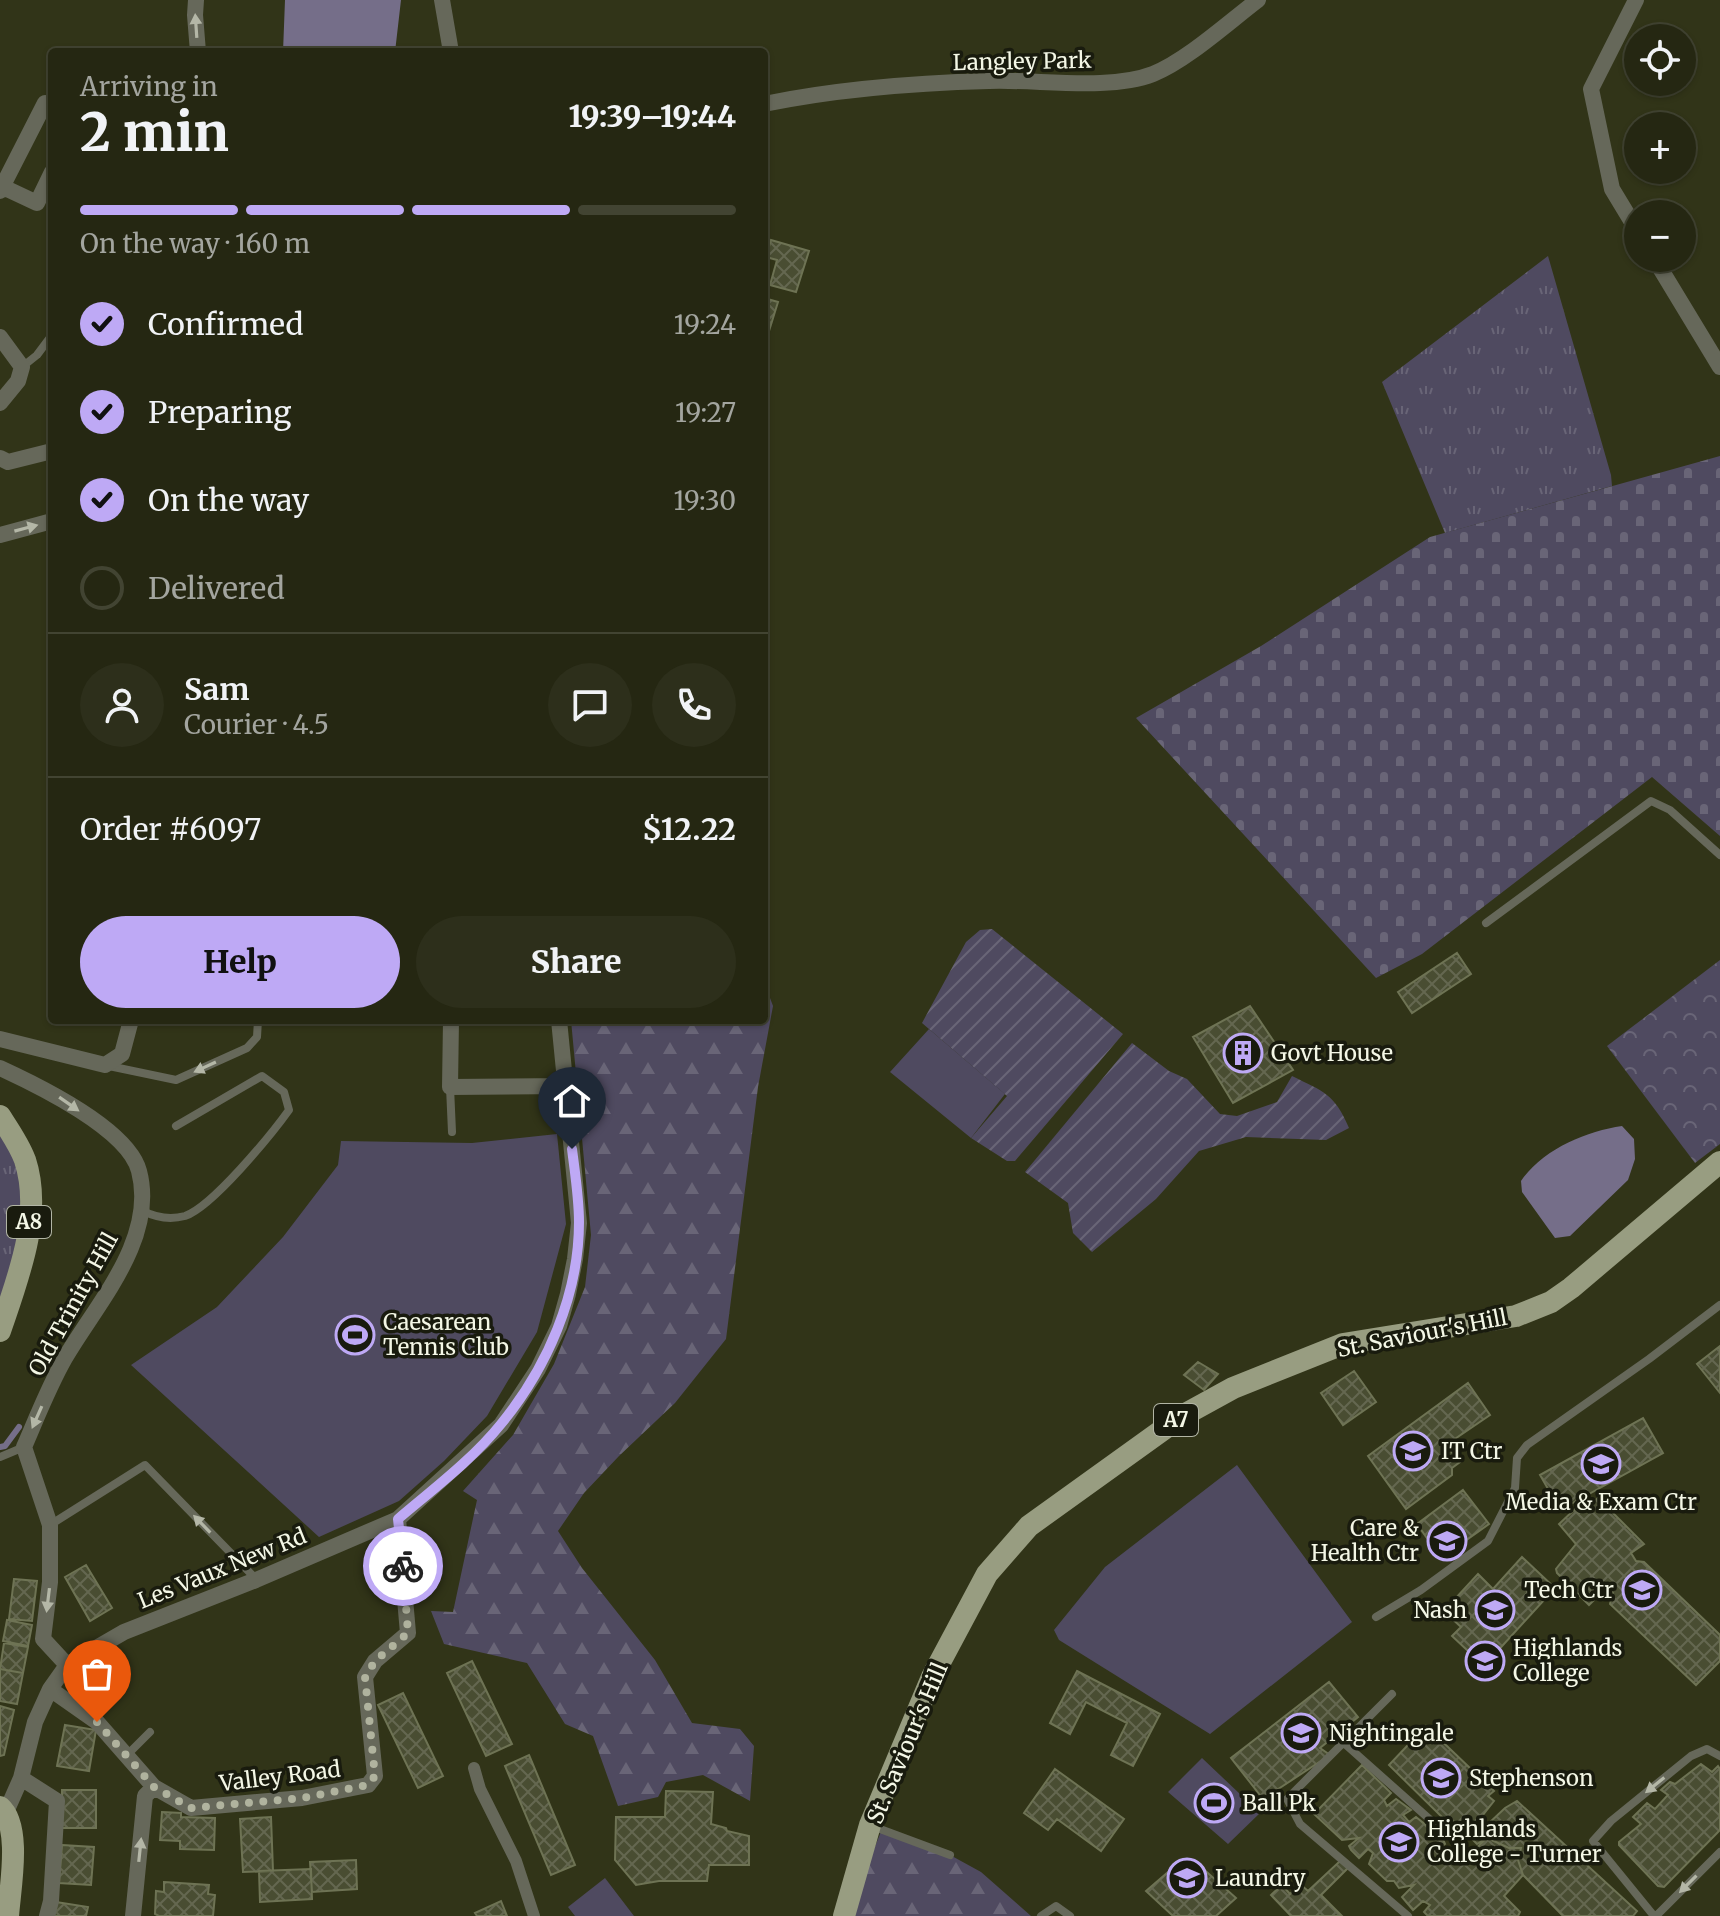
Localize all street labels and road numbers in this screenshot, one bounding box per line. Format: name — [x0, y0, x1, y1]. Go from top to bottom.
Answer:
street label: Langley Park — [952, 46, 1092, 76]
road number: A8 — [7, 1206, 51, 1238]
street label: Old Trinity Hill — [22, 1227, 124, 1381]
street label: St. Saviour's Hill — [1335, 1303, 1510, 1363]
road number: A7 — [1154, 1404, 1198, 1436]
street label: Les Vaux New Rd — [134, 1521, 310, 1615]
street label: St. Saviour's Hill — [860, 1658, 954, 1828]
street label: Valley Road — [217, 1755, 342, 1797]

